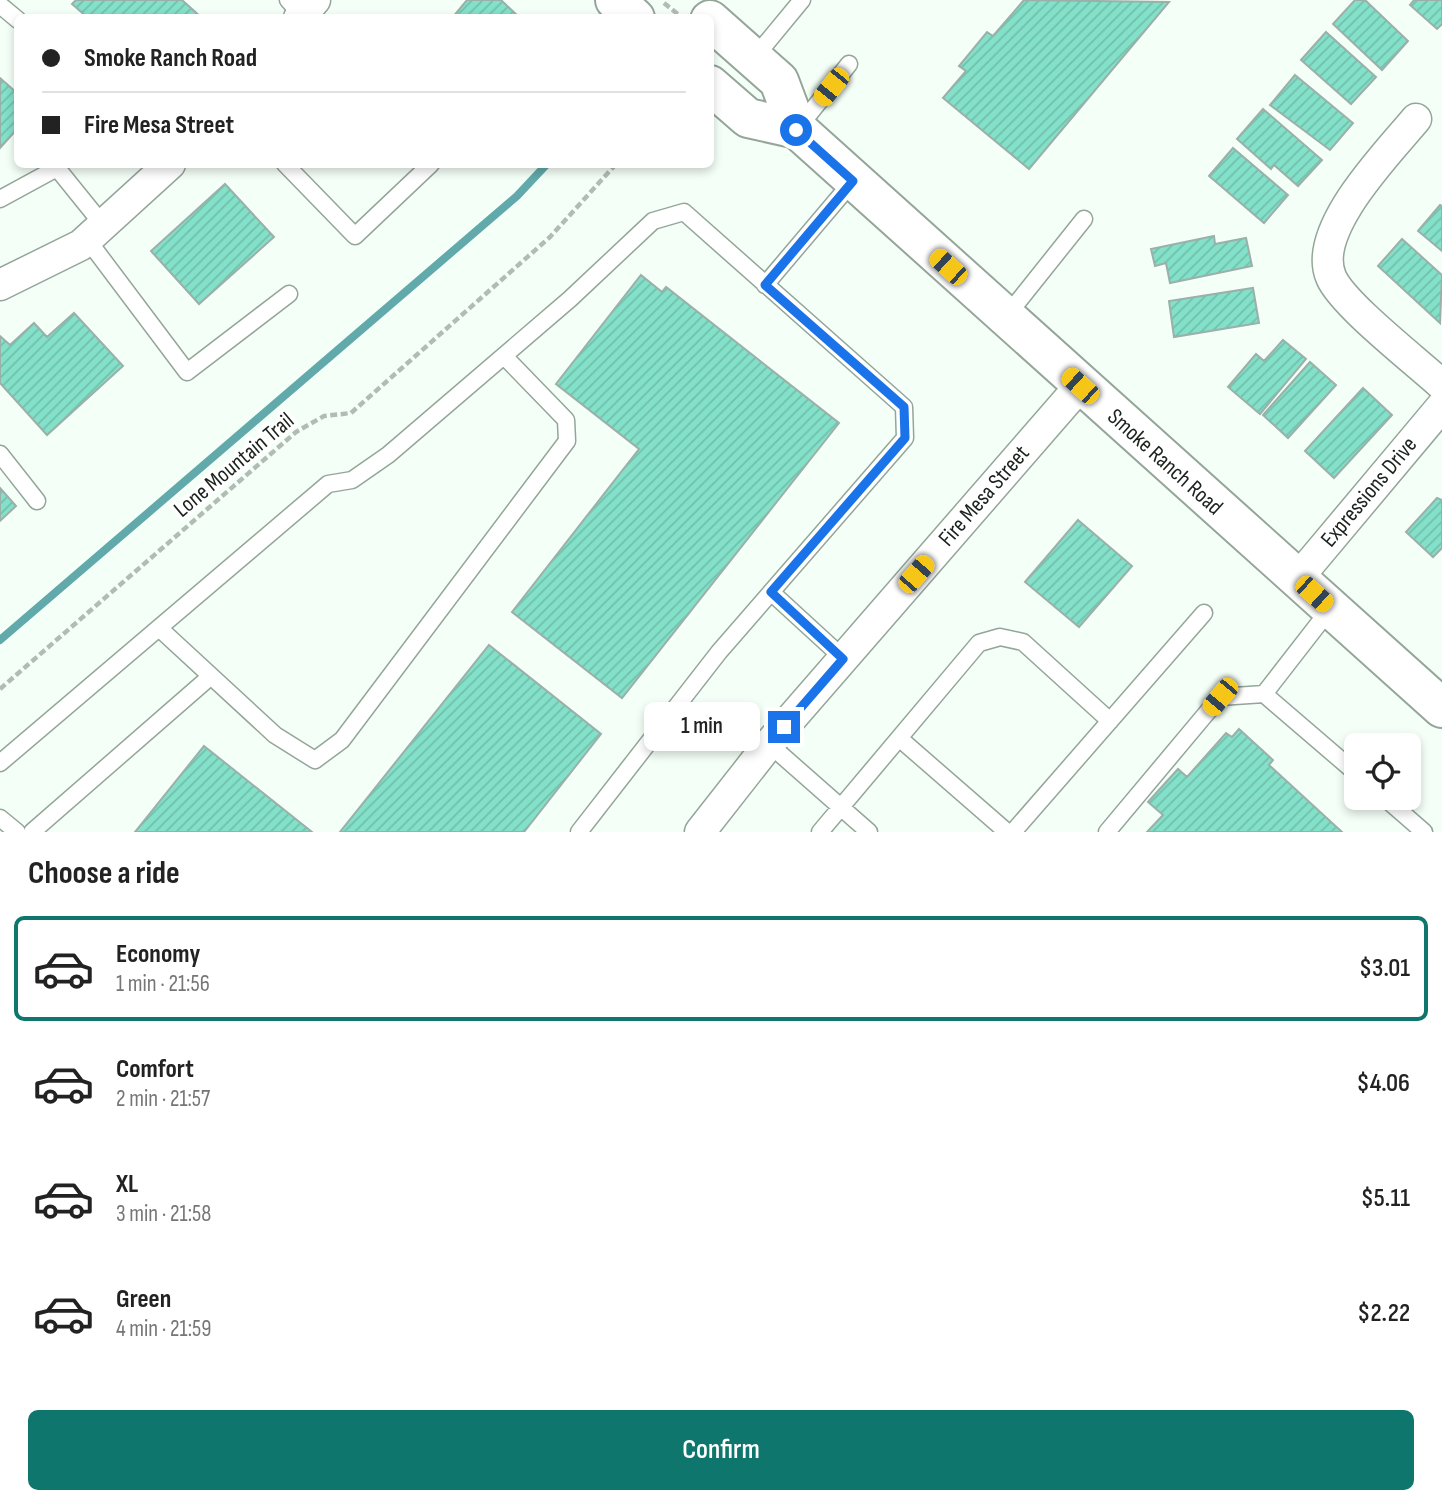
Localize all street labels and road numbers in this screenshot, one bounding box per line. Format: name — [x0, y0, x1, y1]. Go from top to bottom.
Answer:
street label: Smoke Ranch Road — [1102, 403, 1228, 521]
street label: Lone Mountain Trail — [168, 407, 300, 523]
street label: Expressions Drive — [1315, 431, 1423, 553]
street label: Fire Mesa Street — [933, 440, 1035, 552]

